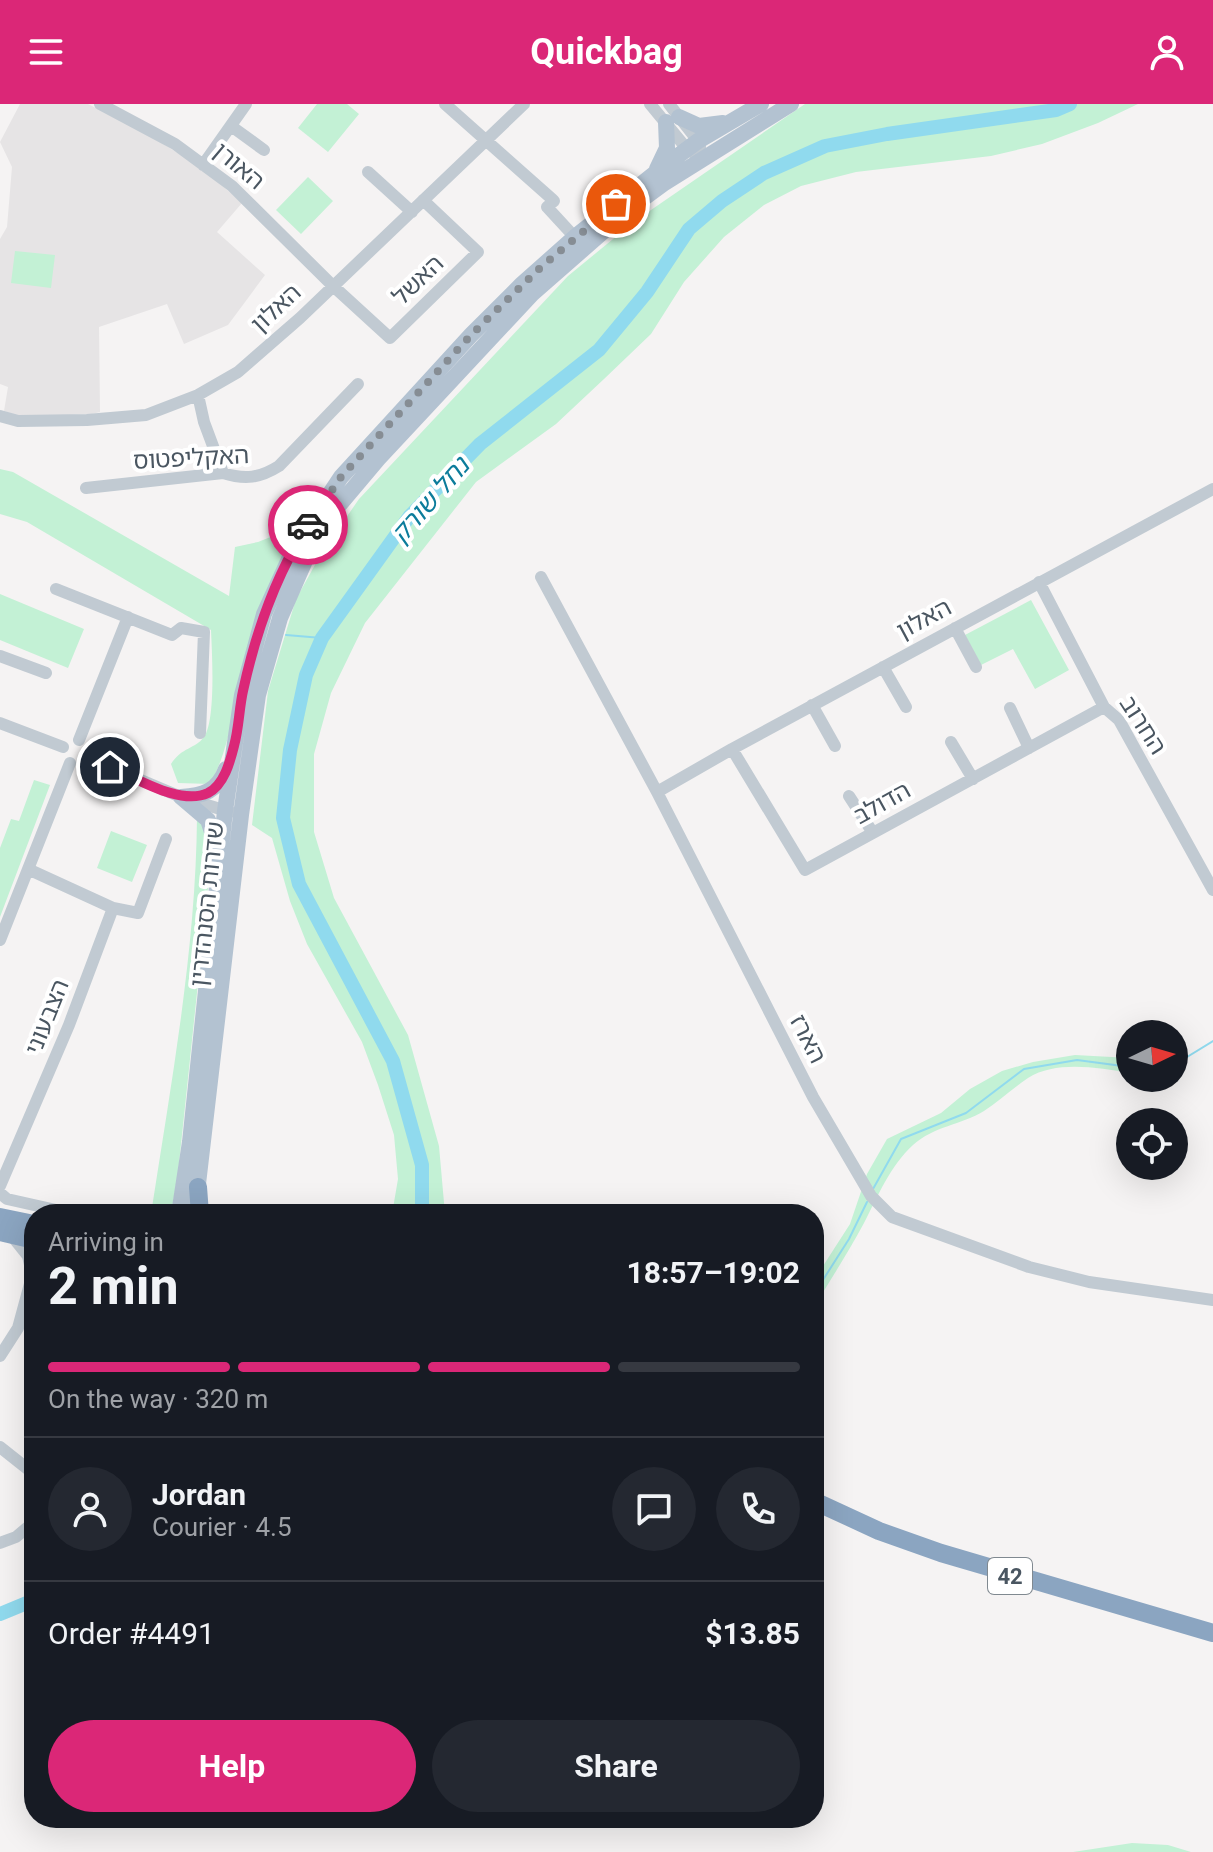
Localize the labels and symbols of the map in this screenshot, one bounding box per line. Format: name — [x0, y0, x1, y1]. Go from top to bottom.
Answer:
street label: האורן — [208, 137, 270, 195]
pin — [582, 170, 650, 238]
street label: האשל — [387, 249, 449, 311]
street label: האלון — [245, 278, 307, 338]
street label: האקליפטוס — [132, 441, 250, 475]
water label: נחל שורק — [385, 450, 477, 549]
courier — [268, 485, 348, 565]
street label: האלון — [892, 593, 956, 645]
street label: החרוב — [1114, 690, 1172, 760]
pin — [76, 733, 144, 801]
street label: הדולב — [849, 776, 915, 830]
street label: שדרות הסנהדרין — [184, 820, 230, 988]
street label: הצבעוני — [19, 975, 75, 1059]
street label: הארז — [784, 1010, 832, 1068]
north arrow — [1116, 1020, 1188, 1092]
road number: 42 — [988, 1558, 1032, 1594]

